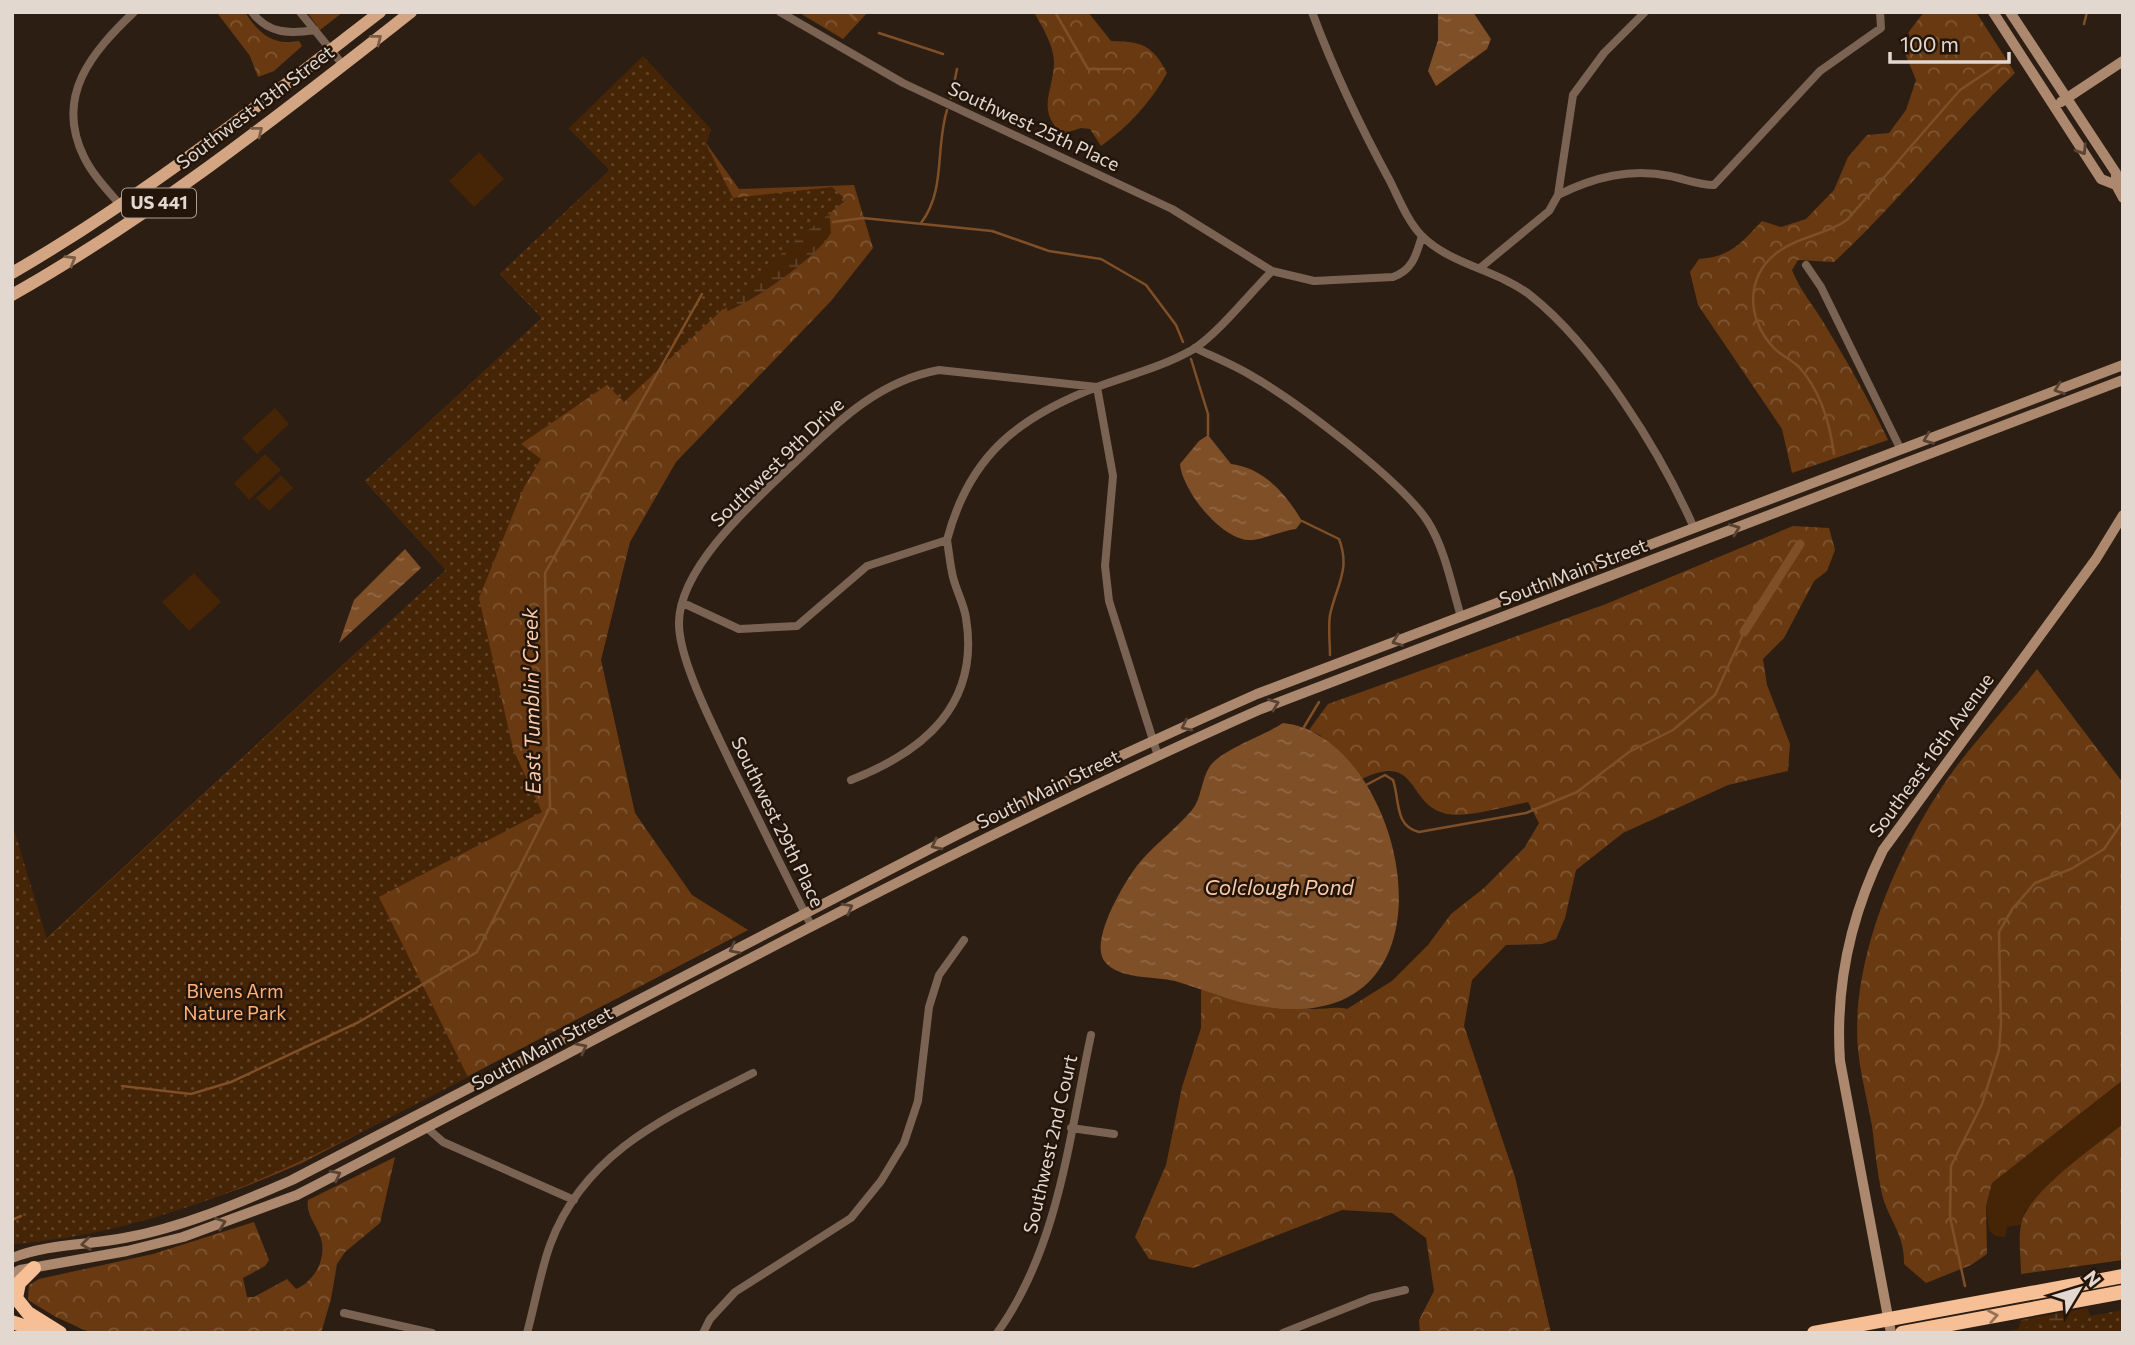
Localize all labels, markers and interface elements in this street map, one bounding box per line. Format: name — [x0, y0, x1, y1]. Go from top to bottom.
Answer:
scale bar — [1890, 21, 2009, 65]
text: 100 m — [1900, 31, 1959, 56]
one-way arrow — [369, 34, 381, 47]
street label: Southwest 13th Street — [171, 40, 338, 173]
street label: Southwest 25th Place — [945, 76, 1124, 175]
one-way arrow — [251, 127, 263, 140]
one-way arrow — [2074, 142, 2087, 155]
road number: US 441 — [122, 188, 196, 218]
one-way arrow — [63, 255, 76, 268]
one-way arrow — [2053, 380, 2065, 394]
street label: Southwest 9th Drive — [705, 392, 848, 531]
one-way arrow — [1922, 431, 1934, 445]
one-way arrow — [1728, 523, 1740, 537]
street label: South Main Street — [1496, 533, 1650, 610]
water label: East Tumblin' Creek — [516, 607, 545, 795]
one-way arrow — [1391, 633, 1403, 647]
street label: Southeast 16th Avenue — [1863, 668, 1998, 841]
one-way arrow — [1268, 698, 1280, 712]
one-way arrow — [1181, 718, 1193, 732]
street label: Southwest 29th Place — [727, 733, 830, 911]
street label: South Main Street — [972, 744, 1123, 833]
one-way arrow — [931, 837, 944, 851]
water label: Colclough Pond — [1204, 874, 1354, 899]
one-way arrow — [841, 903, 853, 917]
one-way arrow — [729, 941, 741, 955]
park label: Bivens Arm Nature Park — [183, 979, 287, 1024]
street label: South Main Street — [467, 1001, 616, 1094]
one-way arrow — [575, 1043, 587, 1057]
street label: Southwest 2nd Court — [1018, 1052, 1081, 1236]
one-way arrow — [329, 1169, 341, 1183]
one-way arrow — [214, 1217, 226, 1231]
one-way arrow — [80, 1236, 92, 1251]
north arrow — [2044, 1254, 2114, 1324]
text: N — [2079, 1266, 2106, 1291]
one-way arrow — [1987, 1309, 1999, 1324]

